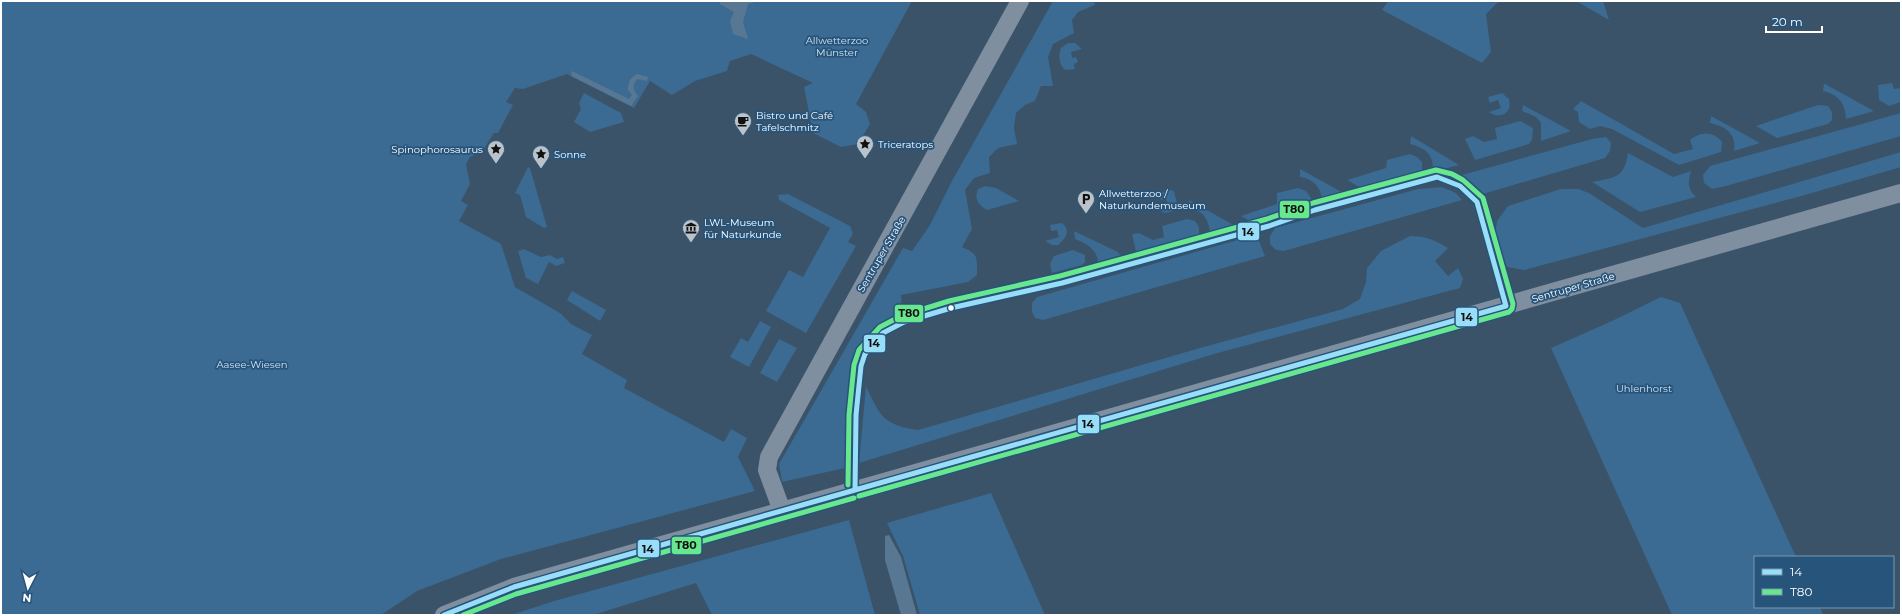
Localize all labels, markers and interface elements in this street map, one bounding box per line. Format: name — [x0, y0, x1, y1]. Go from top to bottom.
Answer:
scale bar — [1766, 8, 1822, 34]
text: 20 m — [1772, 14, 1803, 29]
park label: Allwetterzoo Münster — [806, 34, 868, 59]
place label: Bistro und Café Tafelschmitz — [756, 109, 833, 134]
cafe icon: Bistro und Café Tafelschmitz — [733, 111, 753, 136]
place icon: Triceratops — [855, 134, 875, 159]
place label: Triceratops — [878, 138, 933, 151]
place icon: Spinophorosaurus — [486, 139, 506, 164]
place label: Spinophorosaurus — [391, 143, 483, 156]
place icon: Sonne — [531, 144, 551, 169]
place label: Sonne — [554, 148, 586, 161]
place label: Allwetterzoo / Naturkundemuseum — [1099, 187, 1206, 212]
parking icon: Allwetterzoo / Naturkundemuseum — [1076, 189, 1096, 214]
line badge: T80 — [1279, 200, 1310, 219]
text: T80 — [1283, 202, 1305, 216]
street label: Sentruper Straße — [854, 214, 908, 295]
place label: LWL-Museum für Naturkunde — [704, 216, 782, 241]
museum icon: LWL-Museum für Naturkunde — [681, 218, 701, 243]
line badge: 14 — [1237, 222, 1260, 241]
text: 14 — [1242, 225, 1254, 239]
street label: Sentruper Straße — [1530, 269, 1616, 306]
unlabelled marker — [946, 303, 956, 313]
line badge: T80 — [894, 304, 924, 323]
text: T80 — [898, 306, 920, 320]
line badge: 14 — [1455, 307, 1478, 327]
text: 14 — [1461, 310, 1473, 324]
line badge: 14 — [863, 334, 886, 353]
text: 14 — [868, 336, 880, 350]
park label: Aasee-Wiesen — [216, 358, 288, 371]
park label: Uhlenhorst — [1616, 382, 1672, 395]
line badge: 14 — [1077, 414, 1100, 434]
text: 14 — [1082, 417, 1094, 431]
line badge: T80 — [671, 536, 702, 555]
text: T80 — [675, 538, 697, 552]
line badge: 14 — [637, 539, 660, 558]
text: 14 — [642, 542, 654, 556]
legend — [1754, 556, 1894, 608]
text: 14 — [1790, 564, 1802, 579]
north arrow — [8, 568, 48, 608]
text: T80 — [1790, 584, 1812, 599]
text: N — [22, 591, 32, 605]

